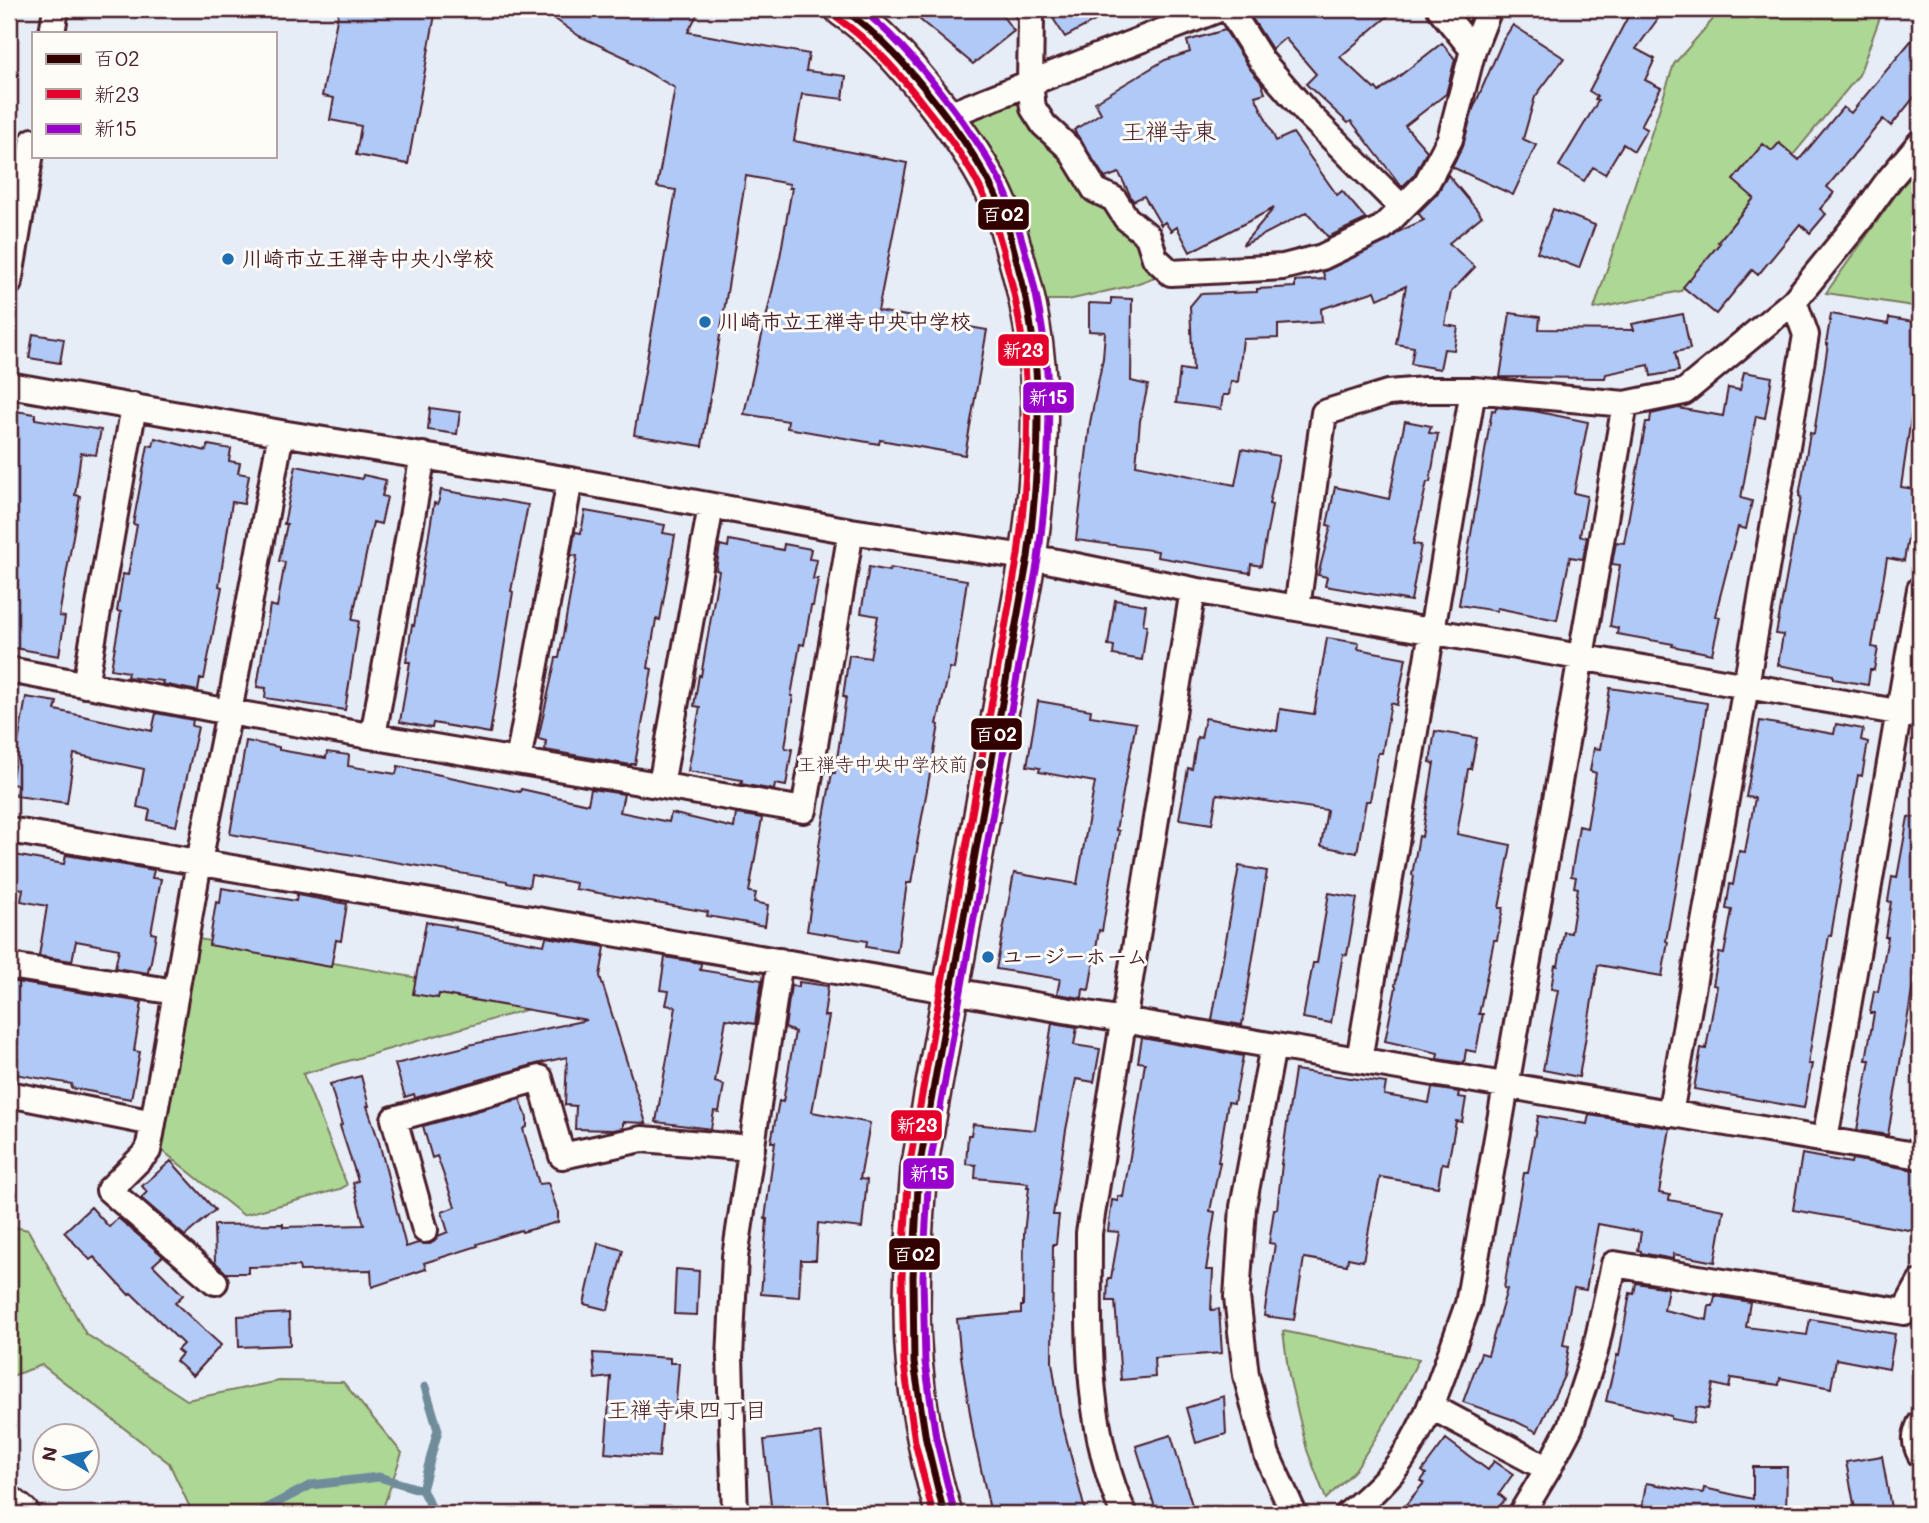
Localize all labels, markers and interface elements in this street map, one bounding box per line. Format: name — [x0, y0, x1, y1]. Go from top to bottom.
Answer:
legend — [32, 32, 276, 158]
text: 百02 — [94, 44, 140, 71]
text: 新23 — [94, 80, 139, 107]
text: 新15 — [94, 114, 137, 141]
district label: 王禅寺東 — [1121, 115, 1217, 146]
line badge: 百02 — [977, 198, 1030, 231]
text: 百02 — [982, 201, 1024, 226]
place label: 川崎市立王禅寺中央小学校 — [242, 244, 494, 271]
marker: 川崎市立王禅寺中央小学校 — [220, 251, 236, 267]
place label: 川崎市立王禅寺中央中学校 — [719, 307, 971, 334]
marker: 川崎市立王禅寺中央中学校 — [697, 314, 713, 330]
line badge: 新23 — [997, 333, 1050, 367]
text: 新23 — [1002, 337, 1044, 362]
line badge: 新15 — [1022, 381, 1075, 414]
text: 新15 — [1029, 384, 1067, 409]
line badge: 百02 — [970, 717, 1023, 751]
text: 百02 — [975, 721, 1017, 746]
place label: 王禅寺中央中学校前 — [797, 751, 968, 776]
marker: 王禅寺中央中学校前 — [974, 757, 988, 771]
place label: ユージーホーム — [1002, 942, 1148, 969]
marker: ユージーホーム — [980, 949, 996, 965]
line badge: 新23 — [890, 1109, 943, 1142]
text: 新23 — [896, 1112, 938, 1137]
line badge: 新15 — [902, 1157, 955, 1190]
text: 新15 — [910, 1160, 948, 1185]
line badge: 百02 — [888, 1237, 941, 1271]
text: 百02 — [893, 1241, 935, 1266]
district label: 王禅寺東四丁目 — [607, 1394, 768, 1424]
north arrow — [32, 1422, 102, 1492]
text: N — [35, 1445, 62, 1463]

